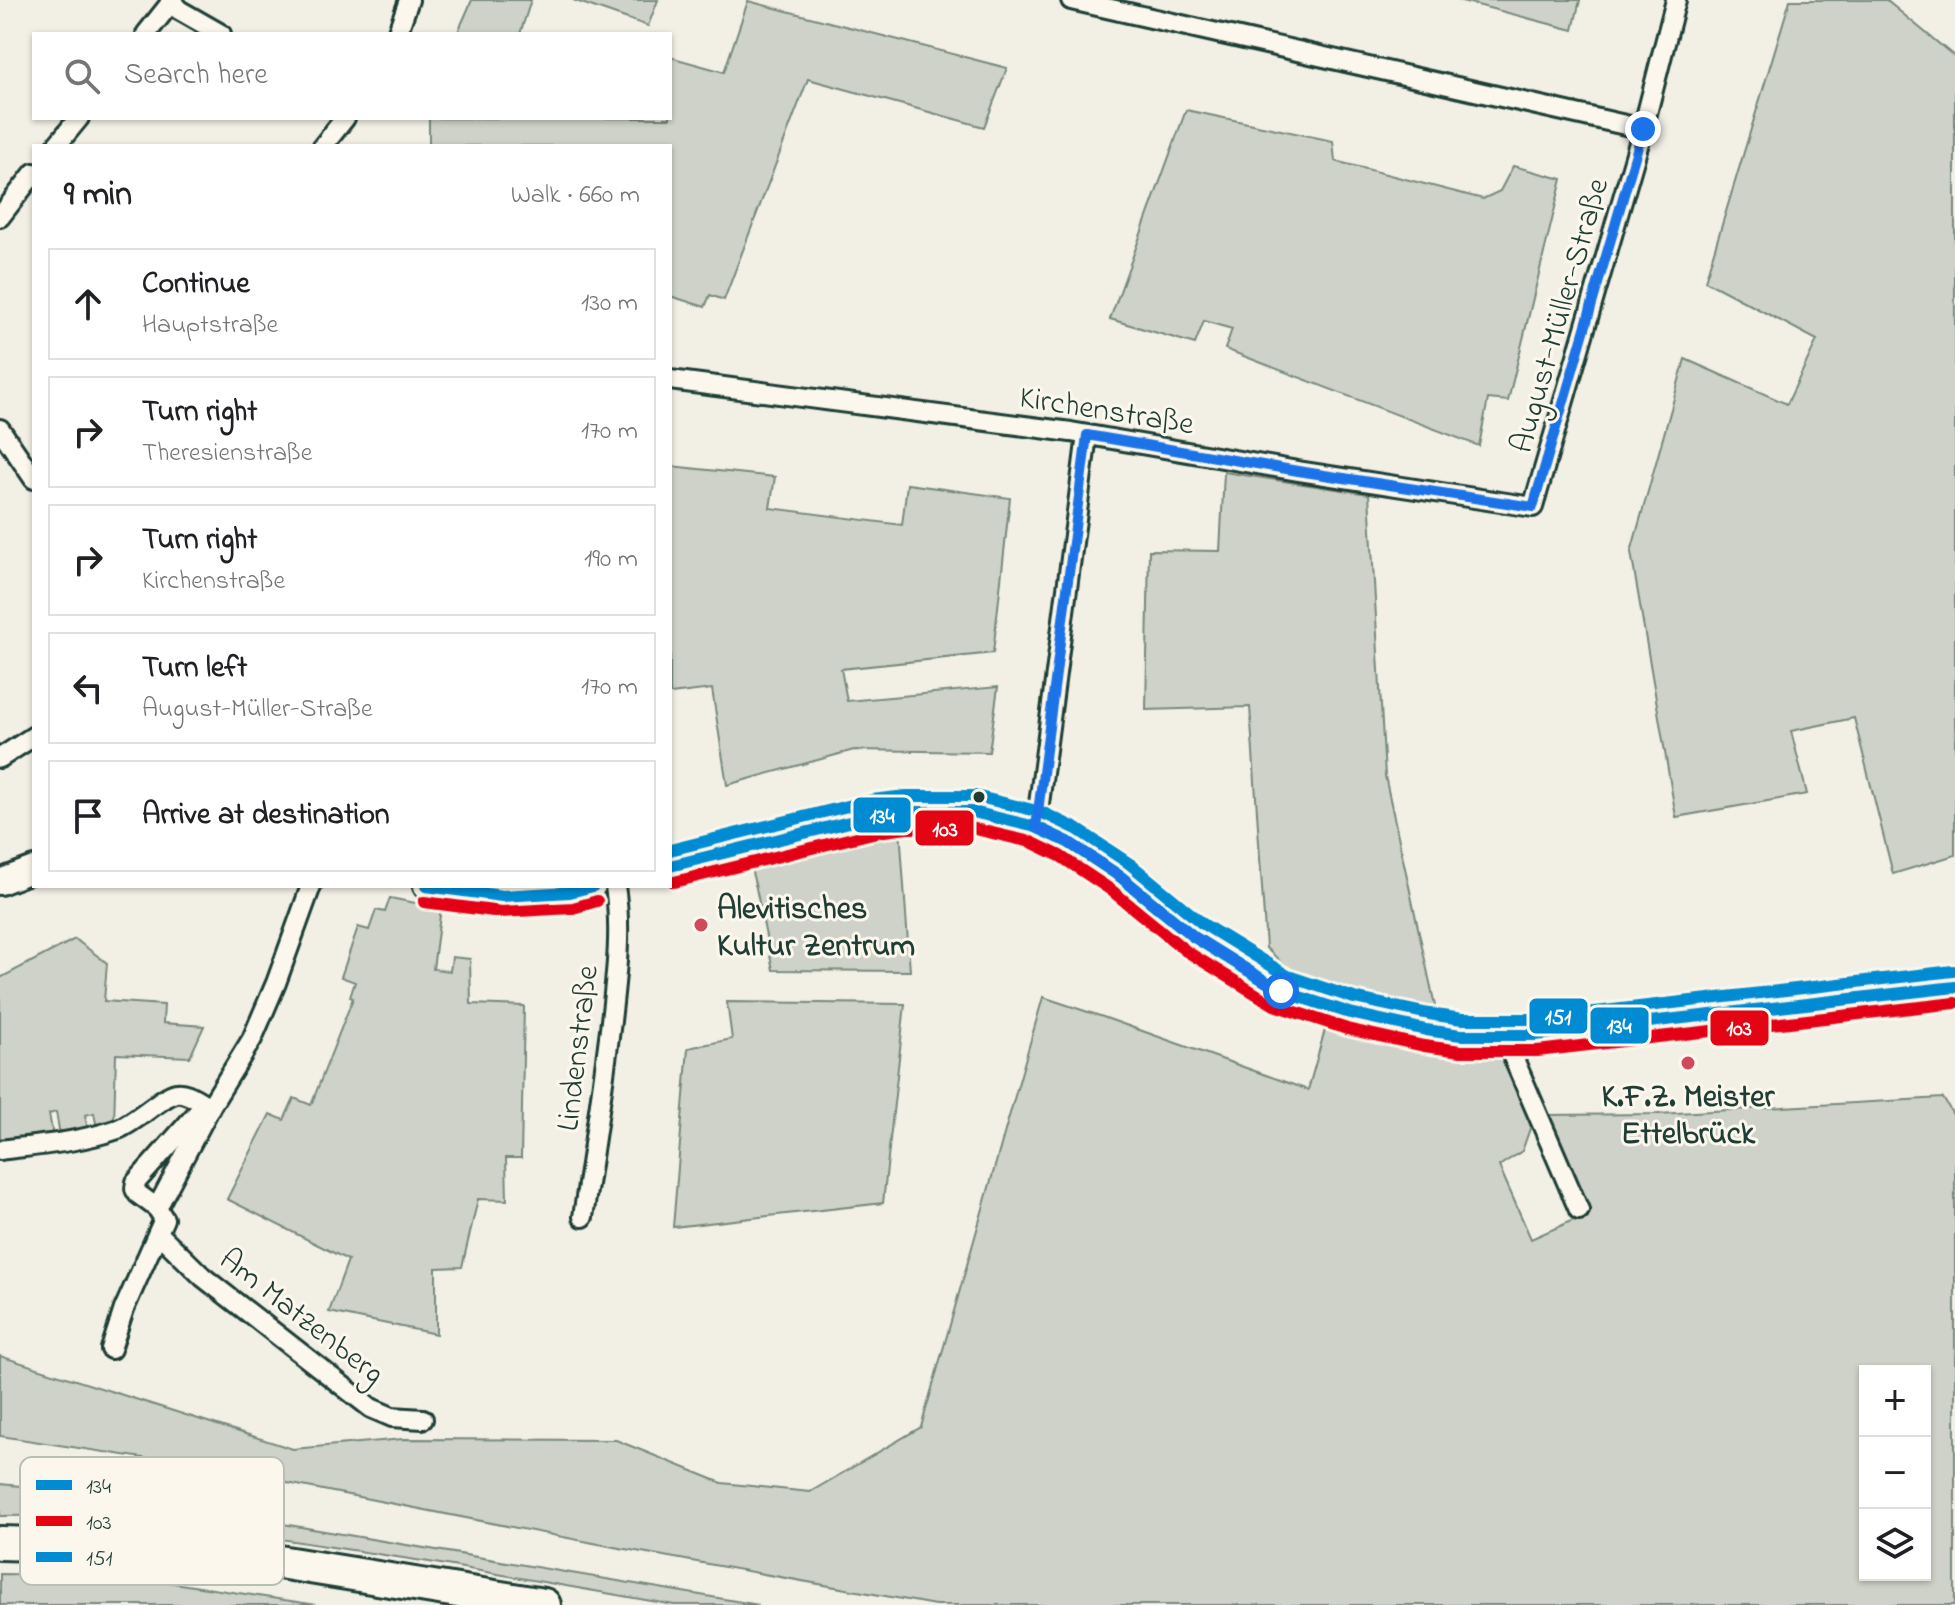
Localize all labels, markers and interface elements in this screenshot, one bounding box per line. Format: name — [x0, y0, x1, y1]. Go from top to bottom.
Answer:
search box — [32, 32, 672, 120]
icon: search — [60, 54, 104, 98]
text: Search here — [124, 54, 268, 98]
route end — [1625, 111, 1661, 147]
text: 9 min — [64, 171, 132, 221]
street label: August-Müller-Straße — [1500, 172, 1623, 459]
text: Walk · 660 m — [511, 177, 640, 215]
text: Continue — [142, 263, 250, 307]
icon: ahead — [66, 282, 110, 326]
text: 130 m — [581, 285, 638, 323]
text: Hauptstraße — [142, 307, 278, 345]
street label: Kirchenstraße — [1016, 375, 1198, 450]
text: Turn right — [142, 391, 257, 435]
icon: right — [66, 410, 110, 454]
text: 170 m — [581, 413, 638, 451]
text: Theresienstraße — [142, 435, 312, 473]
text: Turn right — [142, 519, 257, 563]
icon: right — [66, 538, 110, 582]
text: 190 m — [584, 541, 638, 579]
text: Kirchenstraße — [142, 563, 285, 601]
text: Turn left — [142, 647, 247, 691]
icon: left — [66, 666, 110, 710]
text: 170 m — [581, 669, 638, 707]
text: August-Müller-Straße — [142, 691, 373, 729]
unlabelled marker — [971, 789, 987, 805]
icon: arrive — [66, 794, 110, 838]
text: Arrive at destination — [142, 794, 390, 838]
line badge: 134 — [852, 796, 912, 834]
text: 134 — [869, 802, 896, 834]
line badge: 103 — [914, 809, 975, 847]
text: 103 — [932, 815, 958, 847]
place label: Alevitisches Kultur Zentrum — [717, 887, 915, 971]
marker: Alevitisches Kultur Zentrum — [692, 916, 710, 934]
street label: Lindenstraße — [546, 962, 613, 1134]
route start — [1263, 973, 1299, 1009]
line badge: 151 — [1528, 997, 1589, 1035]
text: 151 — [1545, 1003, 1571, 1035]
line badge: 134 — [1589, 1006, 1650, 1045]
line badge: 103 — [1709, 1009, 1770, 1047]
text: 134 — [1606, 1012, 1633, 1044]
text: 103 — [1726, 1014, 1752, 1046]
marker: K.F.Z. Meister Ettelbrück — [1679, 1054, 1697, 1072]
place label: K.F.Z. Meister Ettelbrück — [1602, 1075, 1775, 1159]
street label: Am Matzenberg — [208, 1238, 394, 1398]
map controls — [1859, 1365, 1931, 1581]
button: + — [1859, 1365, 1931, 1437]
button: − — [1859, 1437, 1931, 1509]
legend — [20, 1457, 284, 1585]
text: 134 — [86, 1472, 111, 1504]
text: 103 — [86, 1508, 112, 1540]
button: layers — [1859, 1509, 1931, 1581]
text: 151 — [86, 1544, 113, 1576]

